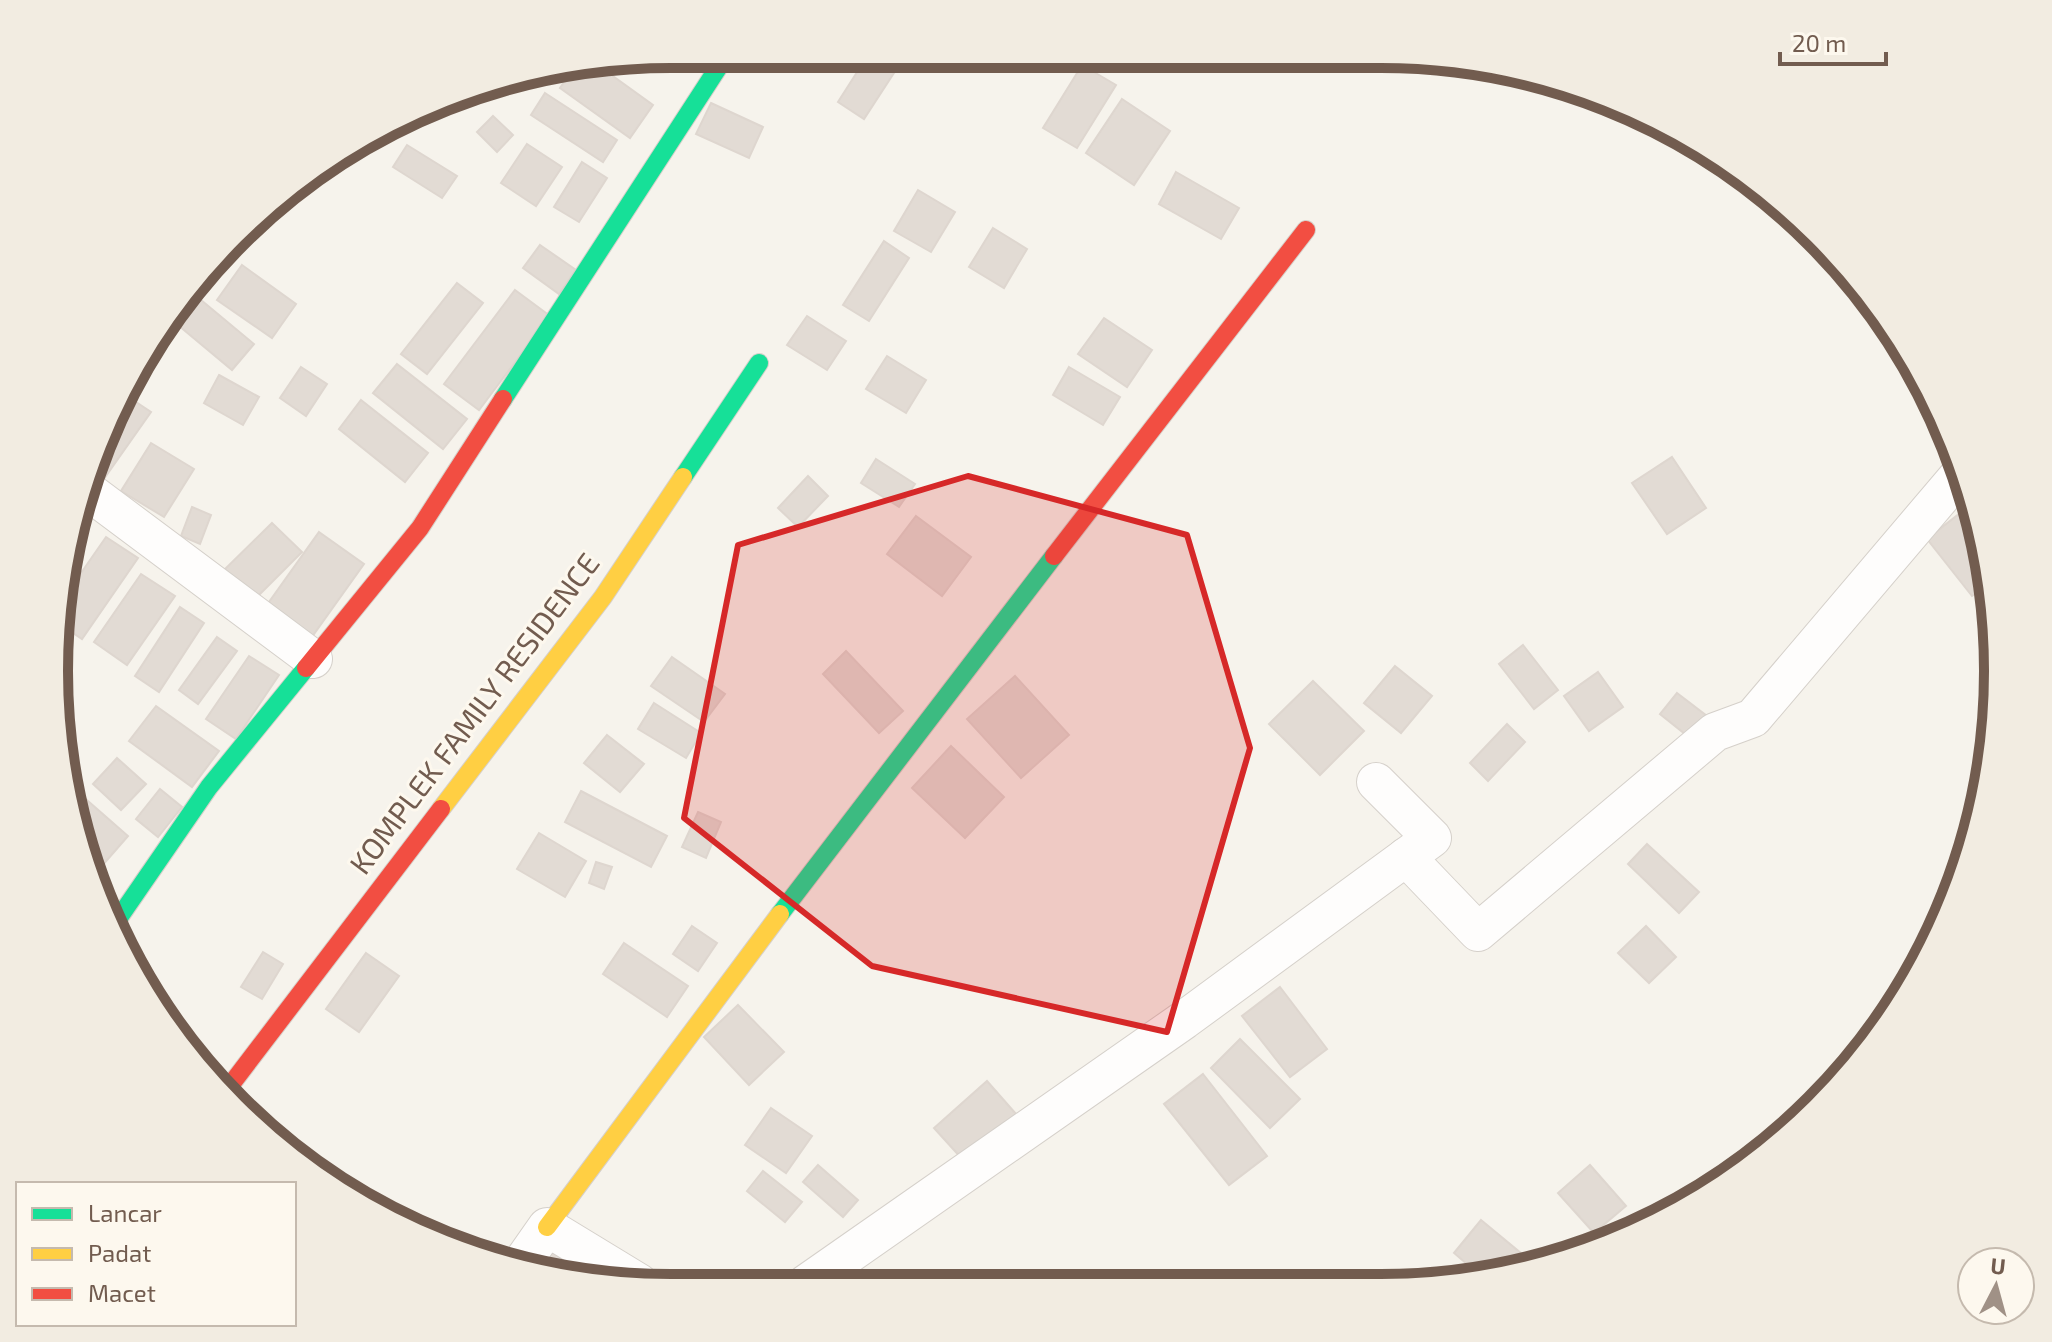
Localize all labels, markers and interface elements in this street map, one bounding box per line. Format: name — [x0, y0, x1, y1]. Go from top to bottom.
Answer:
scale bar — [1780, 16, 1886, 66]
text: 20 m — [1792, 28, 1846, 57]
street label: KOMPLEK FAMILY RESIDENCE — [341, 545, 606, 880]
legend — [16, 1182, 296, 1326]
text: Lancar — [88, 1198, 162, 1227]
text: Padat — [88, 1238, 151, 1267]
north arrow — [1956, 1246, 2036, 1326]
text: U — [1989, 1251, 2007, 1279]
text: Macet — [88, 1278, 156, 1307]

